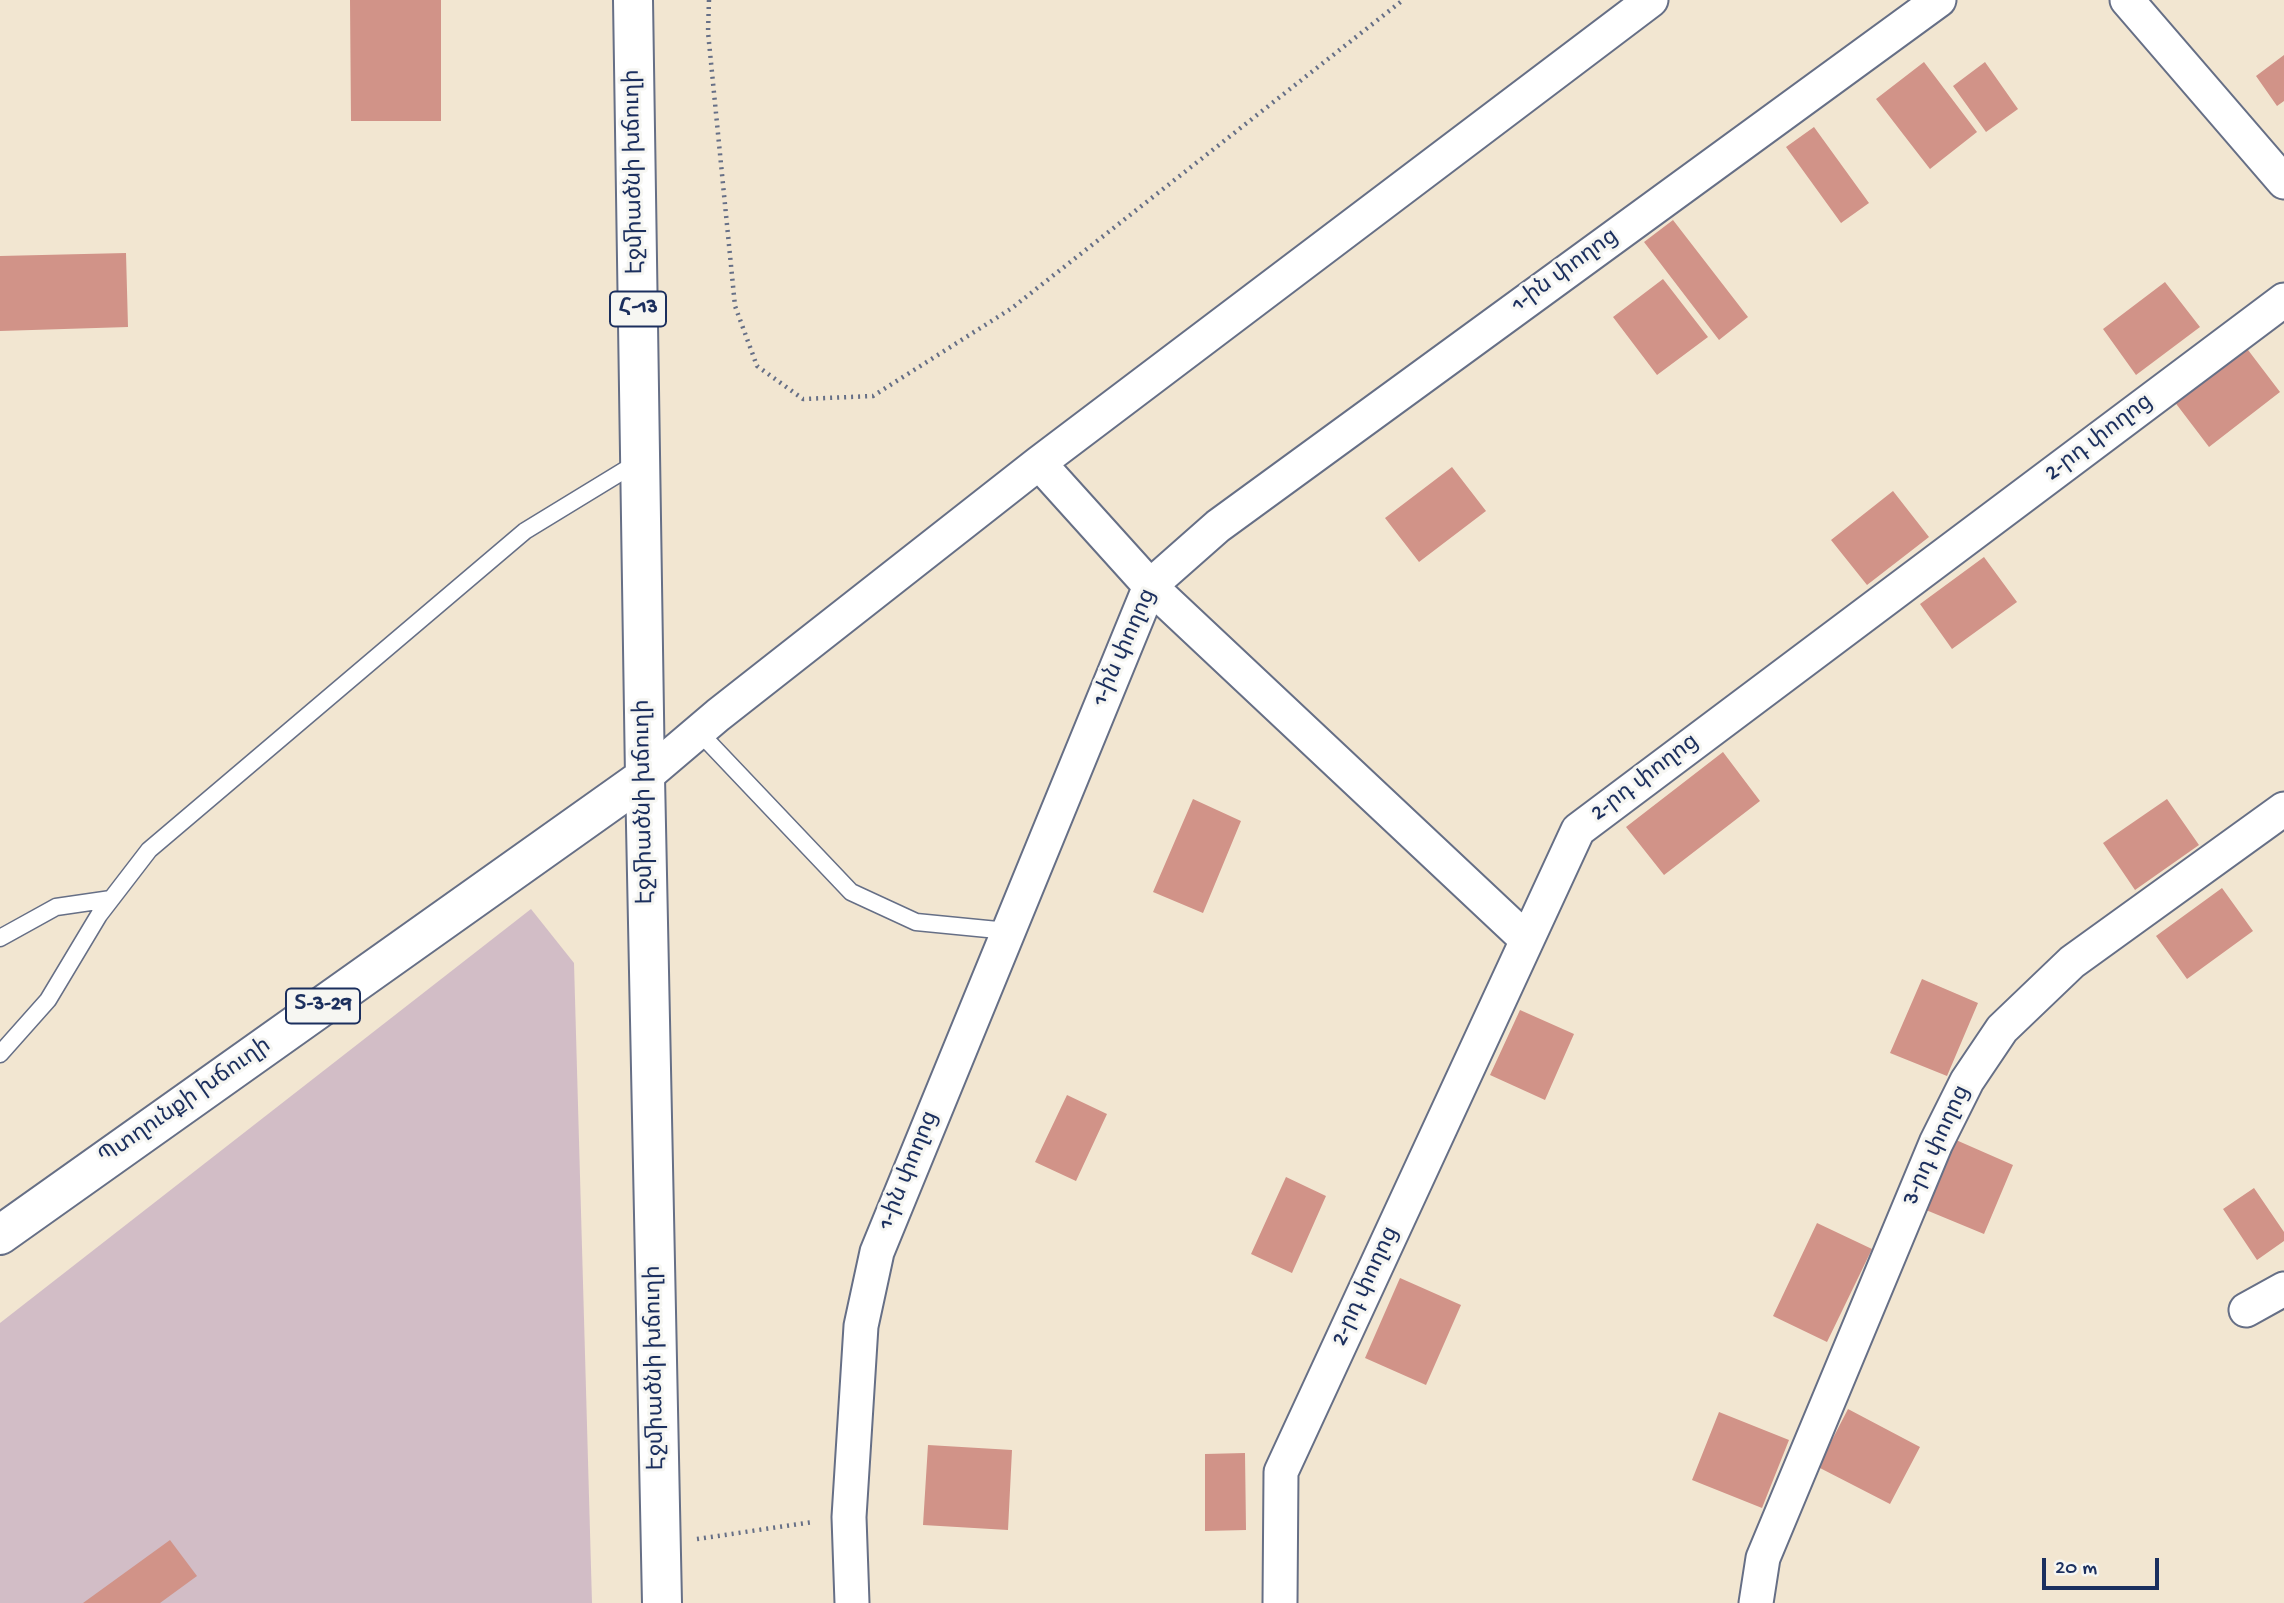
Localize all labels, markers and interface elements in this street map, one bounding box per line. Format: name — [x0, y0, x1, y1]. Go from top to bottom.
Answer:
street label: Էջմիածնի խճուղի — [620, 69, 652, 275]
street label: 1-ին փողոց — [1507, 224, 1625, 320]
road number: Հ-13 — [610, 292, 666, 326]
street label: 2-րդ փողոց — [2040, 389, 2160, 489]
street label: 1-ին փողոց — [1088, 585, 1164, 711]
street label: Էջմիածնի խճուղի — [630, 699, 662, 905]
street label: 2-րդ փողոց — [1586, 729, 1706, 829]
road number: Տ-3-29 — [286, 988, 360, 1024]
street label: Պտղունքի խճուղի — [95, 1033, 277, 1173]
street label: 3-րդ փողոց — [1898, 1082, 1978, 1210]
street label: 1-ին փողոց — [874, 1108, 946, 1234]
street label: 2-րդ փողոց — [1327, 1223, 1407, 1351]
street label: Էջմիածնի խճուղի — [641, 1265, 673, 1471]
scale bar — [2046, 1544, 2163, 1588]
text: 20 m — [2055, 1557, 2097, 1582]

